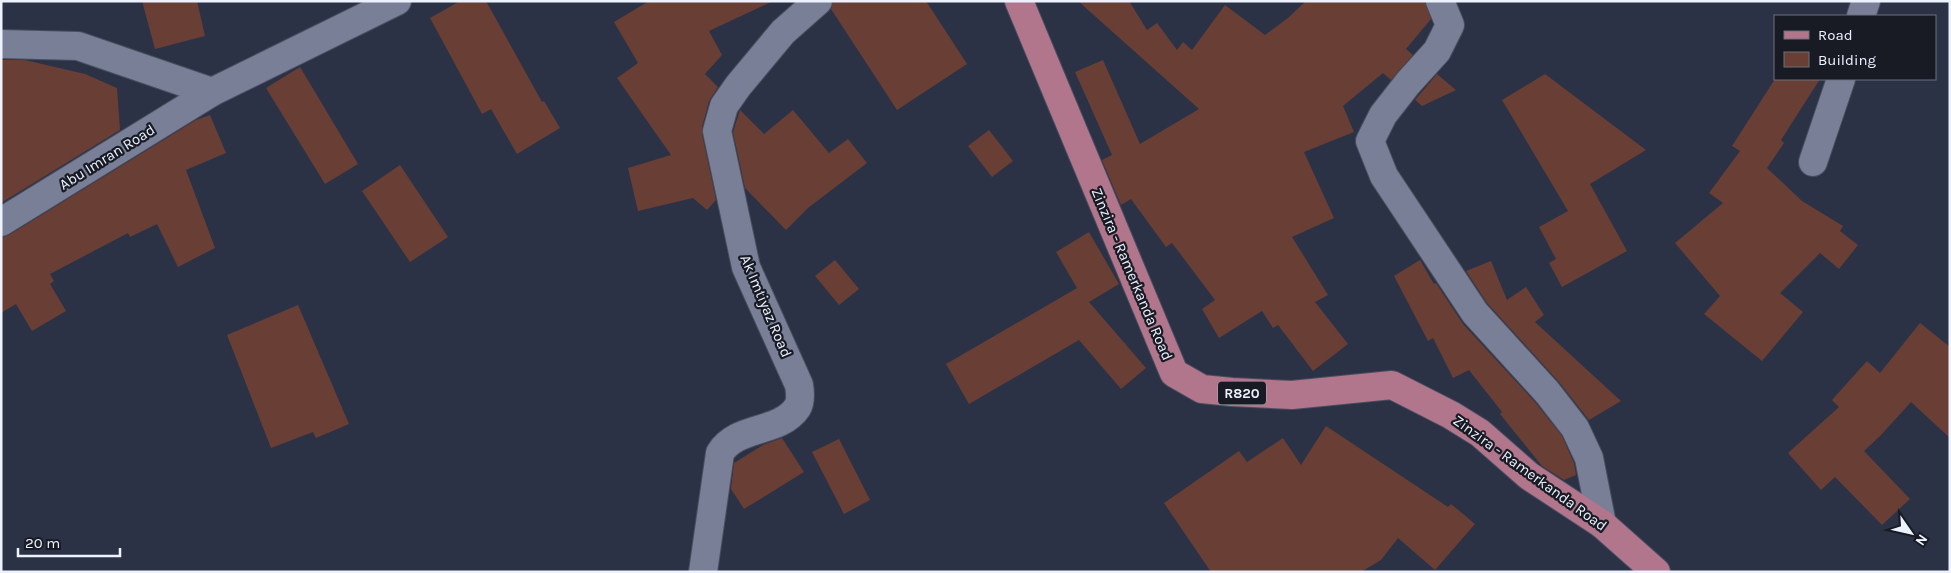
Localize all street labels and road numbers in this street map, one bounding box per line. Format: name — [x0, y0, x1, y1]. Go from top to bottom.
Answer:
street label: Abu Imran Road — [56, 120, 158, 194]
street label: Zinzira - Ramerkanda Road — [1087, 185, 1177, 363]
street label: Ak Imtiyaz Road — [736, 252, 796, 360]
road number: R820 — [1218, 382, 1266, 404]
street label: Zinzira - Ramerkanda Road — [1450, 411, 1610, 535]

